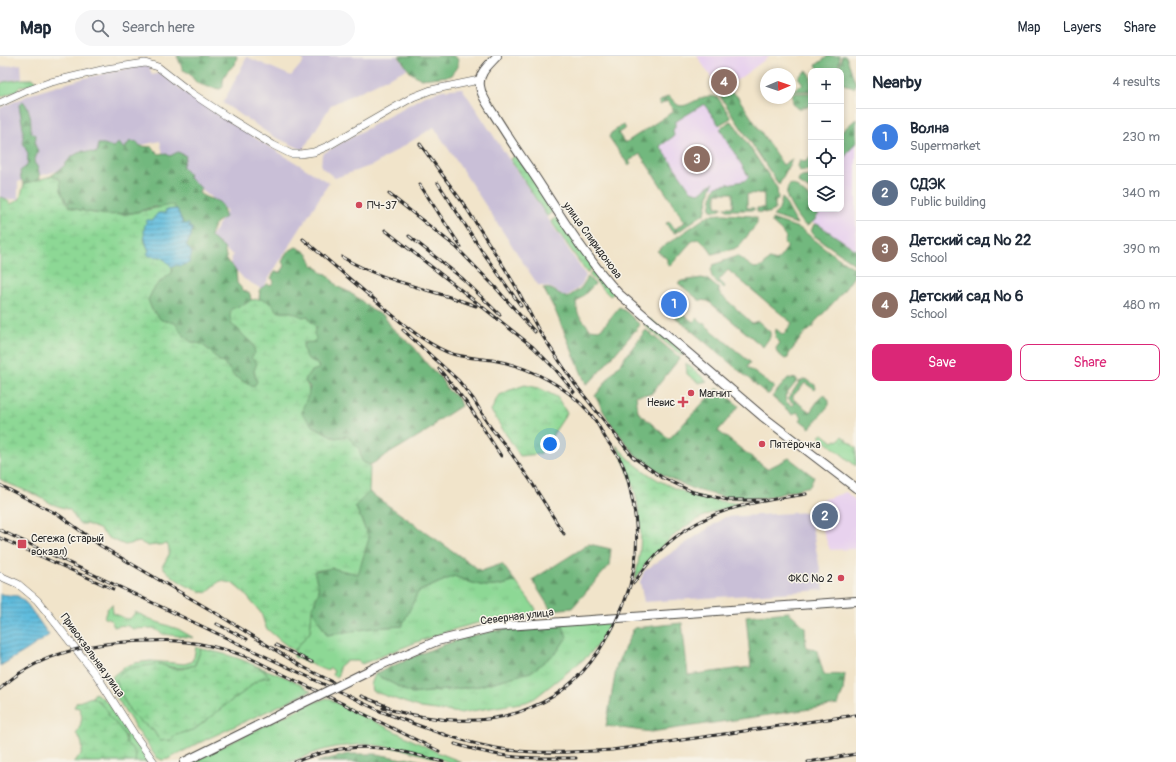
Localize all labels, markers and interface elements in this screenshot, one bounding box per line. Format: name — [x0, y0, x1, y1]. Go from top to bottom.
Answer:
search box — [75, 10, 355, 46]
text: Map — [20, 16, 51, 40]
icon: search — [89, 17, 111, 39]
text: Search here — [121, 18, 195, 37]
text: Map — [1018, 19, 1041, 36]
text: Layers — [1063, 19, 1101, 36]
text: Share — [1123, 19, 1156, 36]
pin: 4 — [711, 67, 737, 97]
north arrow — [760, 68, 796, 104]
map controls — [808, 68, 844, 212]
button: + — [808, 68, 844, 104]
text: Nearby — [872, 72, 921, 93]
text: 4 results — [1113, 74, 1160, 90]
button: − — [808, 104, 844, 140]
text: Волна — [910, 119, 949, 138]
text: 1 — [882, 129, 888, 145]
text: 230 m — [1123, 129, 1160, 145]
text: Supermarket — [910, 138, 981, 154]
button: locate — [808, 140, 844, 176]
pin: 3 — [684, 144, 710, 174]
text: СДЭК — [910, 175, 946, 194]
button: layers — [808, 176, 844, 212]
text: 2 — [881, 185, 889, 201]
text: 340 m — [1122, 185, 1160, 201]
text: Public building — [910, 194, 986, 210]
place label: ПЧ-37 — [367, 199, 397, 212]
street label: улица Спиридонова — [560, 199, 625, 281]
marker: ПЧ-37 — [354, 200, 364, 210]
text: Детский сад № 22 — [910, 231, 1031, 250]
text: 3 — [881, 241, 889, 257]
text: 390 m — [1123, 241, 1160, 257]
text: School — [910, 250, 947, 266]
text: Детский сад № 6 — [910, 287, 1023, 306]
pin: 1 — [661, 289, 687, 319]
text: 4 — [881, 297, 889, 313]
text: 480 m — [1123, 297, 1160, 313]
text: School — [910, 306, 947, 322]
button: Save — [872, 344, 1012, 381]
button: Share — [1020, 344, 1160, 381]
place label: Магнит — [699, 387, 732, 400]
marker: Магнит — [686, 388, 696, 398]
place label: Невис — [647, 396, 675, 409]
marker: Невис — [678, 397, 688, 407]
your location — [540, 434, 560, 454]
place label: Пятёрочка — [770, 438, 821, 451]
marker: Пятёрочка — [757, 439, 767, 449]
pin: 2 — [812, 501, 838, 531]
place label: Сегежа (старый вокзал) — [31, 532, 104, 558]
marker: Сегежа (старый вокзал) — [16, 538, 28, 550]
place label: ФКС № 2 — [788, 572, 833, 585]
marker: ФКС № 2 — [836, 573, 846, 583]
street label: Северная улица — [480, 606, 554, 627]
street label: Привокзальная улица — [58, 611, 127, 700]

